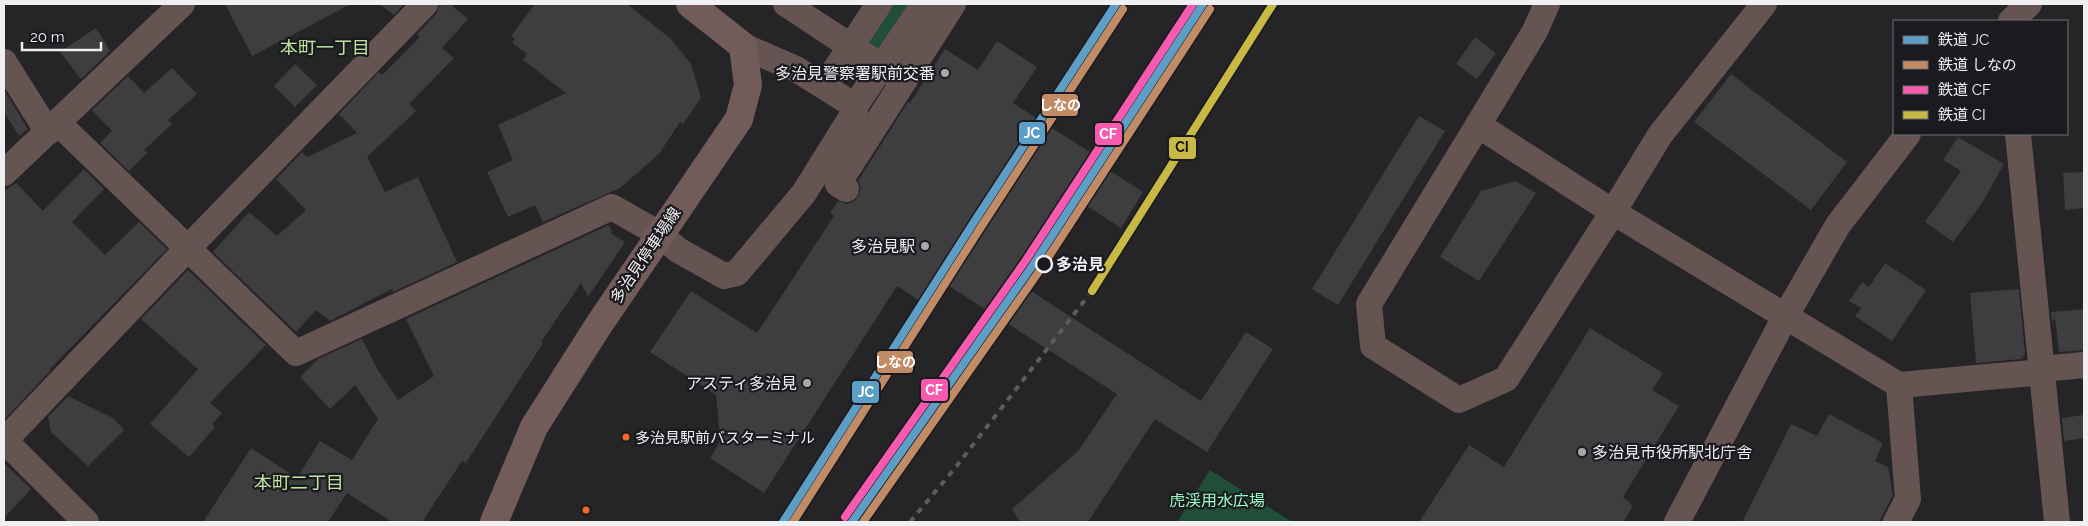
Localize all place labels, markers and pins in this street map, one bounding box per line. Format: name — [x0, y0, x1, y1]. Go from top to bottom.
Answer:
place label: 多治見警察署駅前交番 — [775, 64, 935, 83]
marker: 多治見警察署駅前交番 — [939, 67, 951, 79]
place label: 多治見駅 — [851, 237, 915, 256]
marker: 多治見駅 — [919, 240, 931, 252]
marker: 多治見 — [1035, 255, 1053, 273]
place label: 多治見 — [1056, 255, 1104, 274]
place label: アスティ多治見 — [686, 374, 797, 393]
marker: アスティ多治見 — [801, 377, 813, 389]
place label: 多治見駅前バスターミナル — [635, 429, 815, 447]
marker: 多治見駅前バスターミナル — [621, 432, 631, 442]
place label: 多治見市役所駅北庁舎 — [1592, 443, 1752, 462]
marker: 多治見市役所駅北庁舎 — [1576, 446, 1588, 458]
unlabelled marker — [581, 505, 591, 515]

